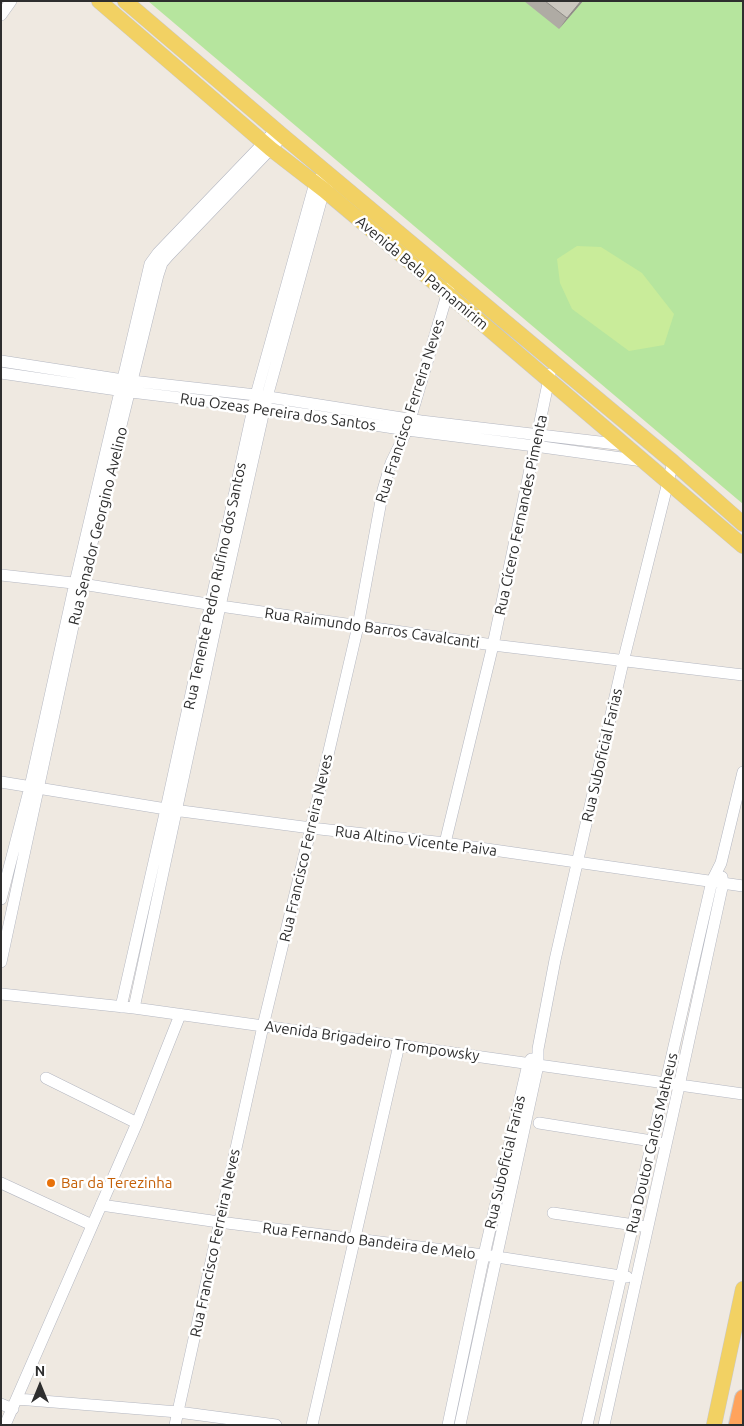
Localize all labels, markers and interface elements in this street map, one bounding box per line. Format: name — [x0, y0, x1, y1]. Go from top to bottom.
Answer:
street label: Avenida Bela Parnamirim — [352, 212, 492, 334]
street label: Rua Francisco Ferreira Neves — [372, 317, 448, 505]
street label: Rua Ozeas Pereira dos Santos — [179, 389, 377, 435]
street label: Rua Cícero Fernandes Pimenta — [491, 413, 551, 617]
street label: Rua Senador Georgino Avelino — [65, 425, 131, 627]
street label: Rua Tenente Pedro Rufino dos Santos — [180, 461, 250, 711]
street label: Rua Raimundo Barros Cavalcanti — [263, 604, 481, 652]
street label: Rua Suboficial Farias — [578, 686, 626, 824]
street label: Rua Francisco Ferreira Neves — [276, 752, 336, 944]
street label: Rua Altino Vicente Paiva — [334, 822, 498, 860]
street label: Avenida Brigadeiro Trompowsky — [263, 1017, 481, 1065]
street label: Rua Doutor Carlos Matheus — [622, 1051, 682, 1235]
street label: Rua Suboficial Farias — [481, 1093, 529, 1231]
street label: Rua Francisco Ferreira Neves — [186, 1147, 244, 1339]
place label: Bar da Terezinha — [61, 1174, 173, 1192]
marker: Bar da Terezinha — [45, 1177, 57, 1189]
street label: Rua Fernando Bandeira de Melo — [261, 1219, 477, 1263]
north arrow — [15, 1361, 65, 1411]
text: N — [35, 1363, 45, 1379]

